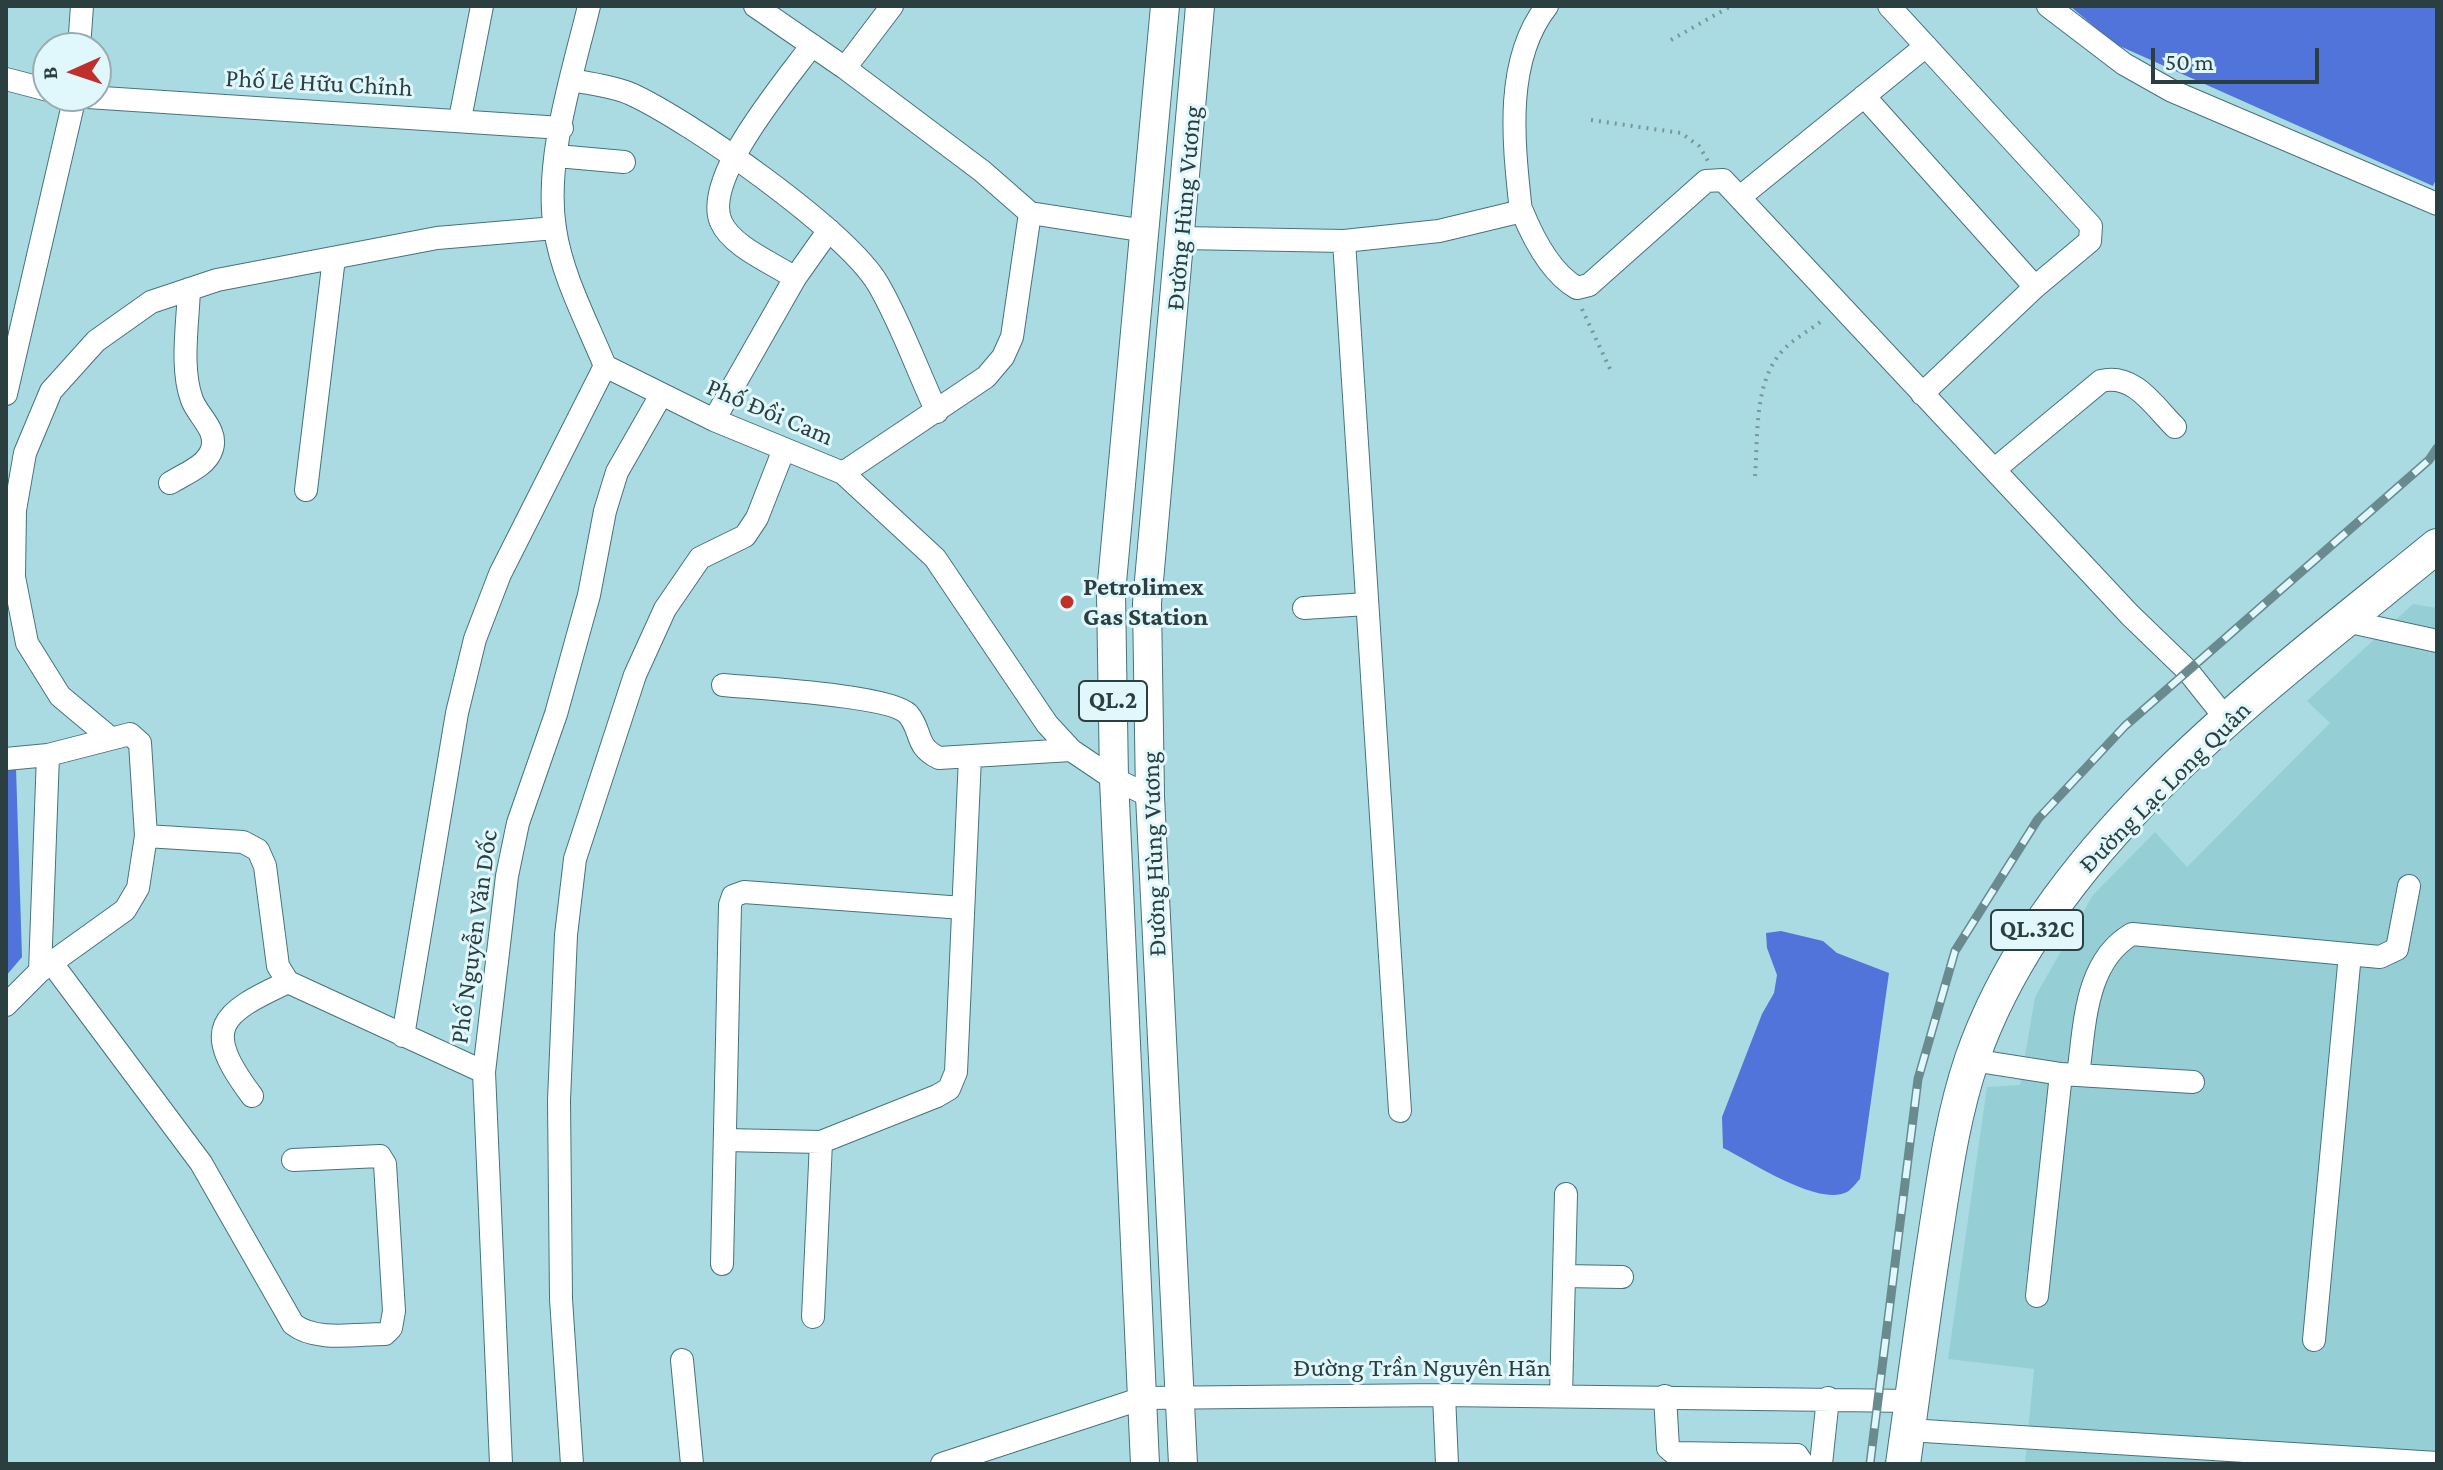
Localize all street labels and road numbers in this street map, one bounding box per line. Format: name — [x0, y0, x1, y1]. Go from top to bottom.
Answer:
street label: Phố Lê Hữu Chỉnh — [225, 63, 413, 103]
street label: Đường Hùng Vương — [1160, 104, 1208, 312]
street label: Phố Đồi Cam — [702, 371, 838, 453]
road number: QL.2 — [1079, 681, 1147, 721]
street label: Đường Lạc Long Quân — [2072, 694, 2258, 880]
street label: Đường Hùng Vương — [1135, 751, 1173, 957]
street label: Phố Nguyễn Văn Dốc — [444, 828, 504, 1046]
road number: QL.32C — [1991, 910, 2083, 950]
street label: Đường Trần Nguyên Hãn — [1293, 1352, 1551, 1384]

